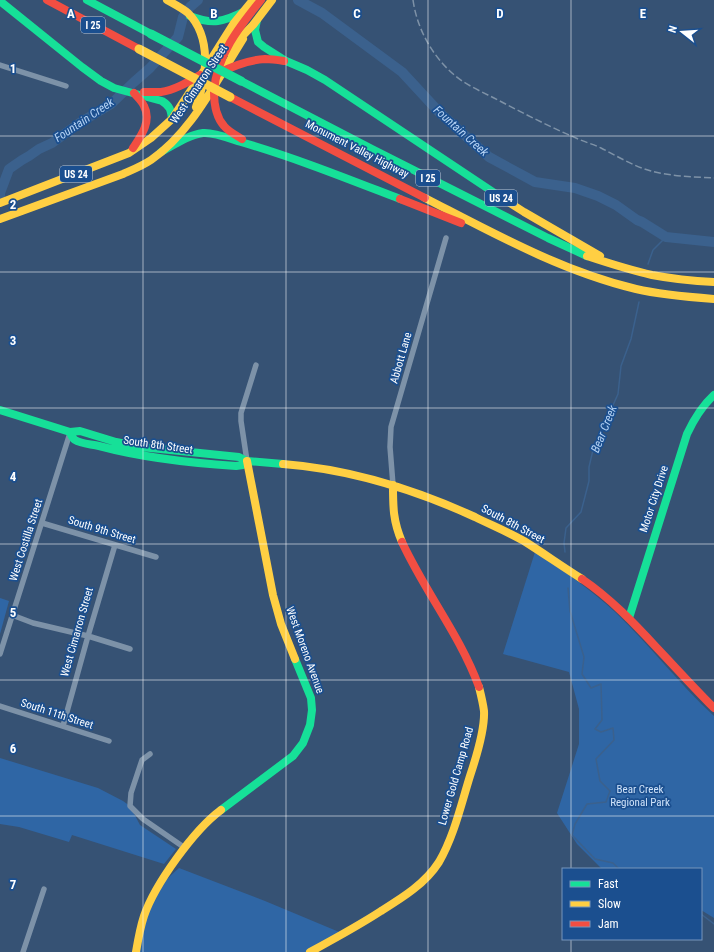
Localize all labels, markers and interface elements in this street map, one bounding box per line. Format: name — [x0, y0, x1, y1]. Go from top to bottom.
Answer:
text: A — [67, 6, 75, 21]
text: B — [210, 6, 218, 21]
text: C — [353, 6, 361, 21]
text: D — [496, 6, 504, 21]
text: E — [640, 6, 647, 21]
north arrow — [662, 12, 702, 52]
road number: I 25 — [81, 17, 105, 33]
text: N — [666, 24, 680, 34]
street label: West Cimarron Street — [168, 42, 230, 126]
text: 1 — [10, 61, 16, 76]
water label: Fountain Creek — [52, 95, 117, 145]
water label: Fountain Creek — [431, 103, 492, 160]
street label: Monument Valley Highway — [303, 117, 411, 181]
road number: US 24 — [60, 166, 92, 182]
road number: I 25 — [416, 170, 440, 186]
road number: US 24 — [485, 190, 517, 206]
text: 2 — [10, 197, 17, 212]
street label: Abbott Lane — [387, 331, 415, 385]
text: 3 — [10, 333, 16, 348]
water label: Bear Creek — [588, 403, 620, 455]
street label: South 8th Street — [122, 434, 194, 456]
street label: Motor City Drive — [637, 464, 671, 534]
text: 4 — [10, 469, 17, 484]
street label: West Costilla Street — [7, 497, 45, 583]
street label: South 8th Street — [479, 502, 547, 546]
street label: South 9th Street — [67, 514, 137, 546]
street label: West Cimarron Street — [58, 586, 96, 678]
text: 5 — [10, 605, 17, 620]
street label: West Moreno Avenue — [283, 605, 327, 695]
street label: South 11th Street — [19, 696, 95, 732]
street label: Lower Gold Camp Road — [436, 726, 476, 826]
text: 6 — [10, 741, 17, 756]
park label: Bear Creek Regional Park — [610, 783, 670, 809]
legend — [562, 868, 702, 940]
text: 7 — [10, 877, 17, 892]
text: Fast — [598, 877, 619, 891]
text: Slow — [598, 897, 621, 911]
text: Jam — [598, 917, 619, 931]

